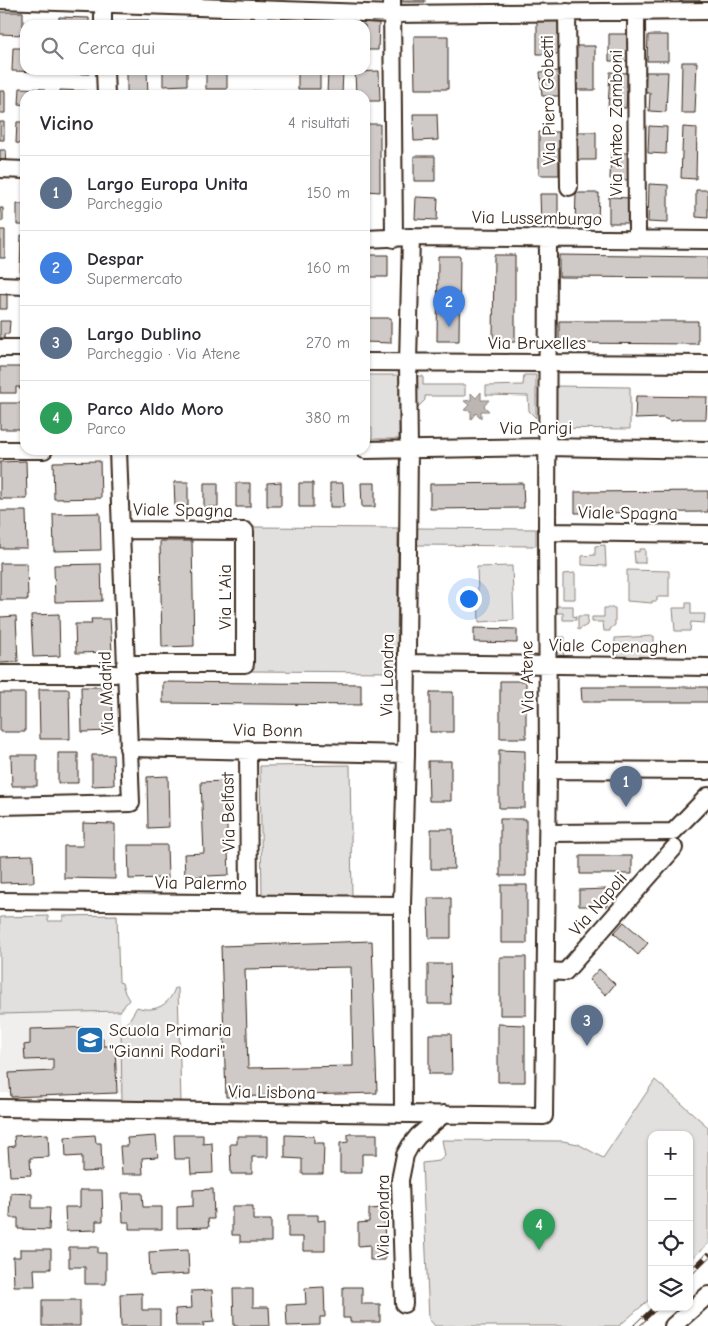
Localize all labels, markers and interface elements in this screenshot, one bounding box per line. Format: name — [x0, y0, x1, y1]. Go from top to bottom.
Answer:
search box — [20, 20, 370, 75]
icon: search — [38, 34, 66, 62]
street label: Via Piero Gobetti — [537, 35, 560, 165]
text: Cerca qui — [78, 37, 155, 59]
street label: Via Anteo Zamboni — [606, 50, 627, 196]
text: Vicino — [40, 111, 94, 135]
text: 4 risultati — [288, 114, 350, 132]
text: Largo Europa Unita — [87, 173, 248, 195]
text: 1 — [53, 184, 59, 202]
text: 150 m — [307, 184, 350, 202]
text: Parcheggio — [87, 195, 163, 213]
street label: Via Lussemburgo — [472, 207, 602, 230]
text: Despar — [87, 248, 143, 270]
text: 2 — [52, 259, 60, 277]
text: 160 m — [307, 259, 350, 277]
text: Supermercato — [87, 270, 183, 288]
pin: 2 — [433, 286, 465, 327]
text: Largo Dublino — [87, 323, 201, 345]
street label: Via Bruxelles — [488, 333, 586, 354]
text: 3 — [52, 334, 60, 352]
text: 270 m — [306, 334, 350, 352]
text: Parcheggio · Via Atene — [87, 345, 240, 363]
text: Parco Aldo Moro — [87, 398, 224, 420]
text: 4 — [52, 409, 60, 427]
text: 380 m — [305, 409, 350, 427]
street label: Via Parigi — [500, 418, 572, 439]
text: Parco — [87, 420, 126, 438]
street label: Viale Spagna — [133, 499, 233, 522]
street label: Viale Spagna — [578, 502, 678, 525]
street label: Via L'Aia — [215, 564, 236, 630]
your location — [456, 586, 482, 612]
street label: Via Londra — [376, 633, 399, 717]
street label: Viale Copenaghen — [549, 635, 687, 658]
street label: Via Atene — [516, 641, 539, 713]
street label: Via Madrid — [95, 651, 118, 735]
street label: Via Bonn — [233, 719, 303, 742]
pin: 1 — [610, 766, 642, 807]
street label: Via Belfast — [217, 771, 240, 852]
street label: Via Napoli — [565, 868, 632, 940]
street label: Via Palermo — [155, 872, 247, 895]
pin: 3 — [571, 1005, 603, 1046]
place label: Scuola Primaria "Gianni Rodari" — [109, 1020, 232, 1062]
school or university icon: Scuola Primaria "Gianni Rodari" — [75, 1025, 105, 1055]
street label: Via Lisbona — [228, 1081, 316, 1104]
map controls — [648, 1131, 693, 1311]
button: + — [648, 1131, 693, 1176]
street label: Via Londra — [373, 1175, 394, 1257]
button: − — [648, 1176, 693, 1221]
pin: 4 — [523, 1209, 555, 1250]
button: locate — [648, 1221, 693, 1266]
button: layers — [648, 1266, 693, 1311]

